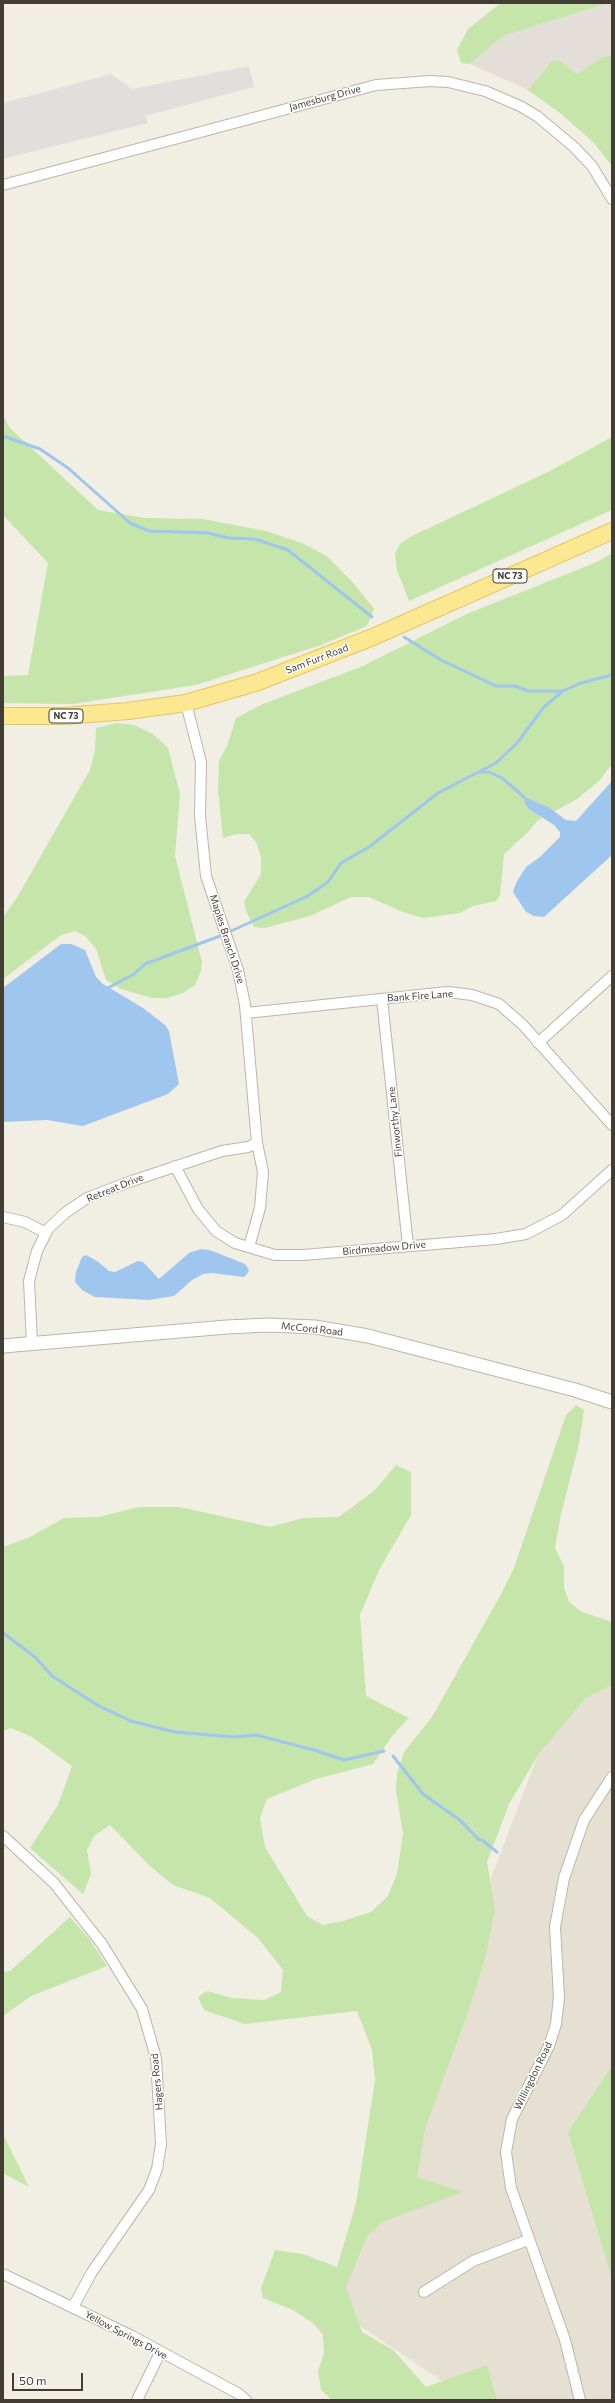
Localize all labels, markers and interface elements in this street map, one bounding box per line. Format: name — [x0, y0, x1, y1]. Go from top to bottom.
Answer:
street label: Jamesburg Drive — [288, 83, 362, 113]
road number: NC 73 — [493, 569, 527, 583]
street label: Sam Furr Road — [284, 642, 350, 676]
road number: NC 73 — [49, 709, 83, 723]
street label: Maples Branch Drive — [207, 893, 247, 985]
street label: Bank Fire Lane — [387, 988, 453, 1004]
street label: Finworthy Lane — [385, 1086, 405, 1158]
street label: Retreat Drive — [85, 1171, 145, 1205]
street label: Birdmeadow Drive — [342, 1238, 426, 1258]
street label: McCord Road — [280, 1320, 344, 1338]
street label: Willingdon Road — [511, 2040, 555, 2112]
street label: Hagers Road — [149, 2053, 165, 2111]
street label: Yellow Springs Drive — [83, 2308, 169, 2362]
scale bar — [14, 2365, 85, 2391]
text: 50 m — [19, 2373, 47, 2387]

